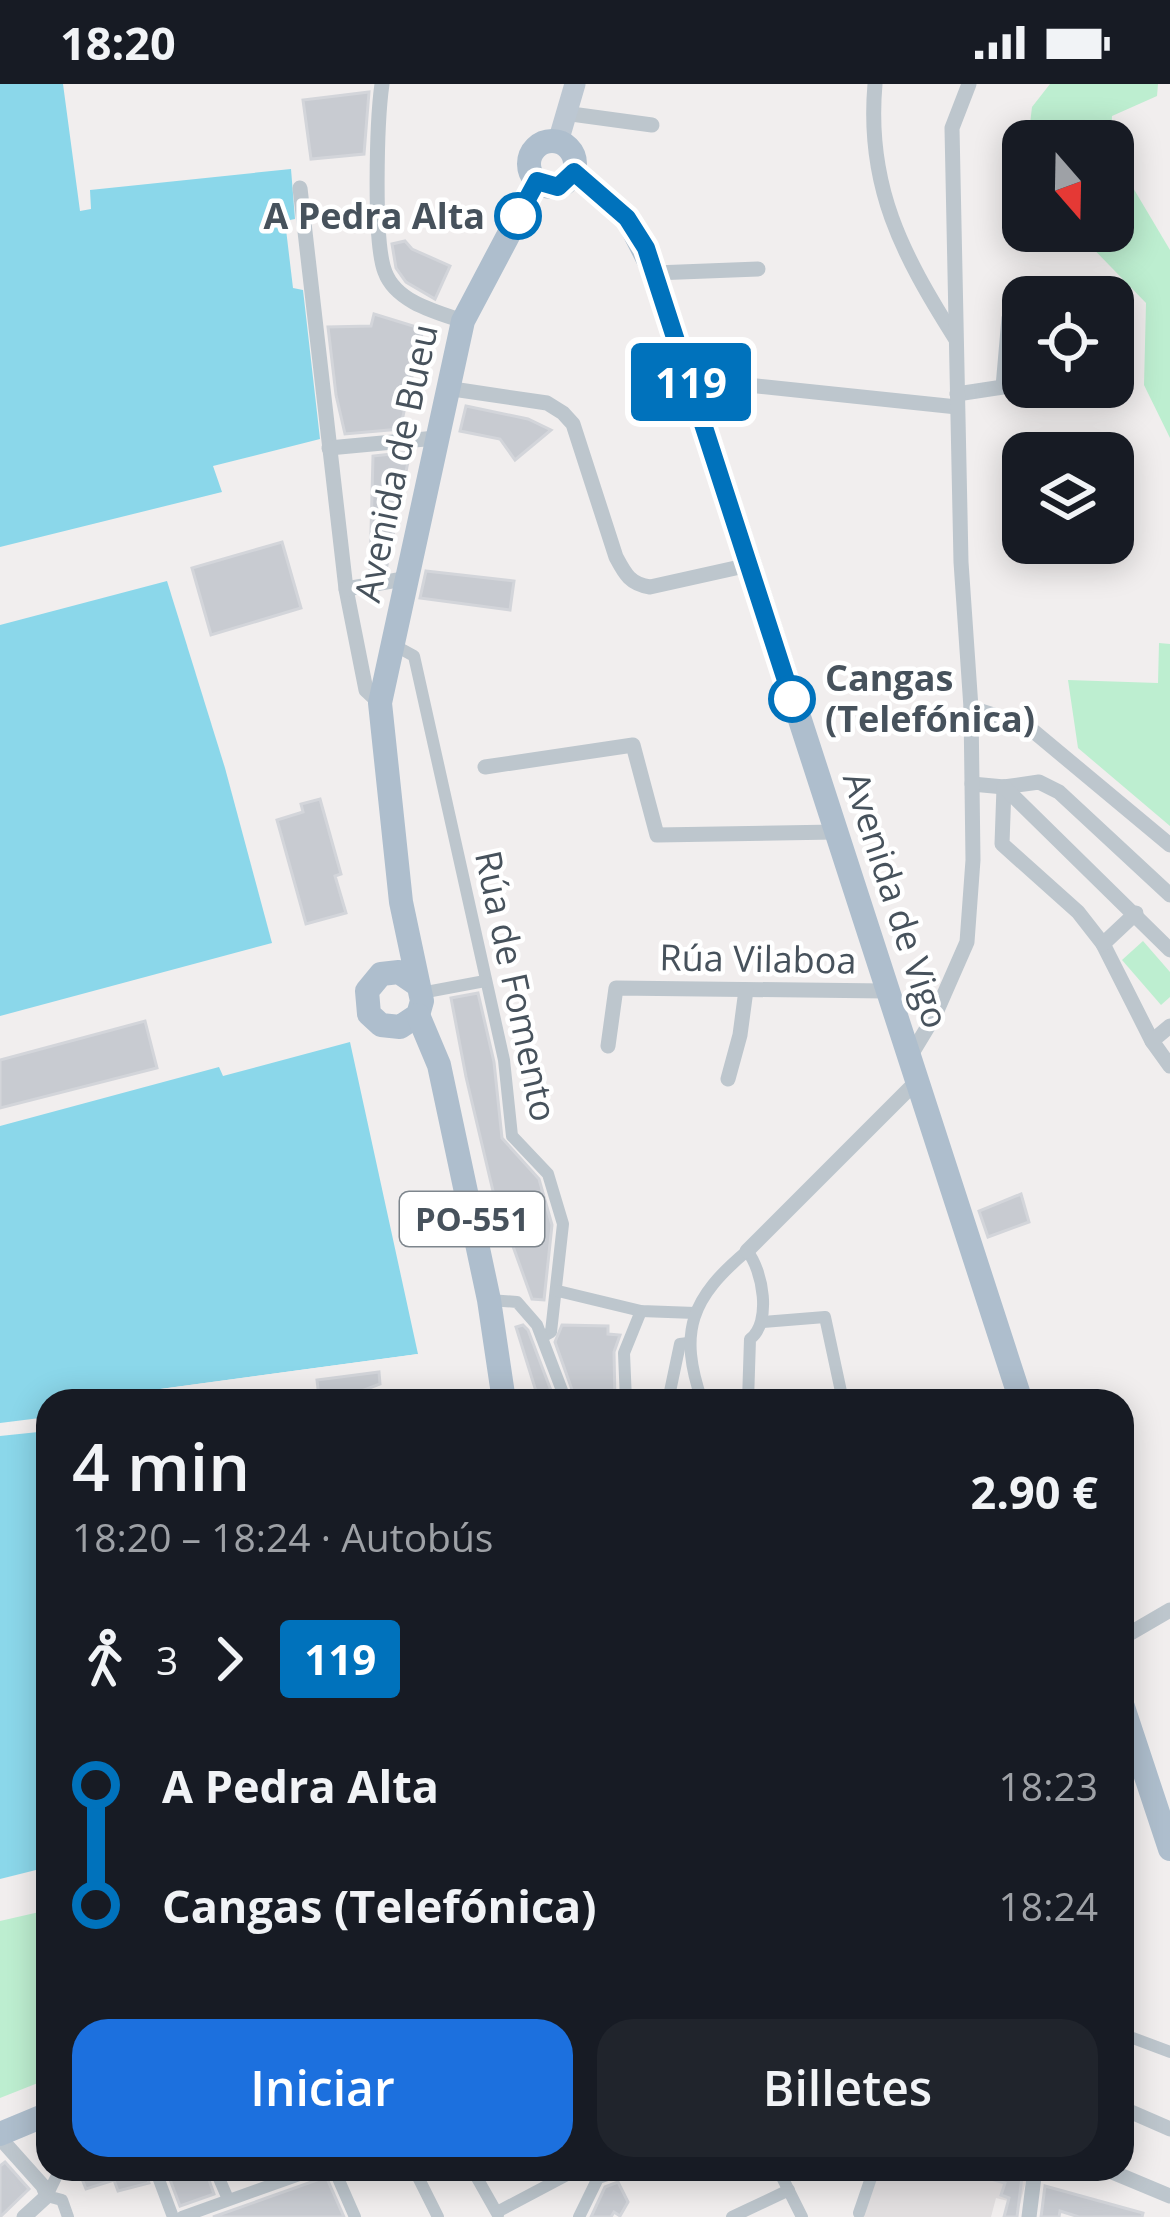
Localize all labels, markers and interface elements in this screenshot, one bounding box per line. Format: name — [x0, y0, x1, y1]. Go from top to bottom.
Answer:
text: 18:20 — [60, 12, 176, 73]
north arrow — [1002, 120, 1134, 252]
map controls — [1002, 120, 1134, 564]
place label: A Pedra Alta — [264, 191, 485, 240]
marker: A Pedra Alta — [496, 194, 540, 238]
button: locate — [1002, 276, 1134, 408]
street label: Avenida de Bueu — [342, 320, 449, 606]
line badge: 119 — [622, 343, 760, 421]
text: 119 — [655, 353, 727, 410]
button: layers — [1002, 432, 1134, 564]
place label: Cangas (Telefónica) — [825, 653, 1035, 743]
marker: Cangas (Telefónica) — [770, 677, 814, 721]
street label: Avenida de Vigo — [832, 765, 961, 1034]
street label: Rúa de Fomento — [464, 846, 569, 1126]
street label: Rúa Vilaboa — [659, 932, 857, 985]
road number: PO-551 — [400, 1192, 544, 1246]
text: 4 min — [72, 1420, 250, 1510]
text: 2.90 € — [971, 1461, 1098, 1522]
text: 18:20 – 18:24 · Autobús — [72, 1510, 493, 1563]
icon: walk — [72, 1626, 138, 1692]
icon: forward — [196, 1626, 262, 1692]
text: 119 — [304, 1630, 376, 1687]
text: 3 — [156, 1633, 178, 1686]
text: A Pedra Alta — [162, 1755, 439, 1816]
text: 18:23 — [999, 1759, 1098, 1812]
text: Cangas (Telefónica) — [162, 1875, 596, 1936]
text: 18:24 — [999, 1879, 1098, 1932]
button: Iniciar — [72, 2019, 573, 2157]
button: Billetes — [597, 2019, 1098, 2157]

